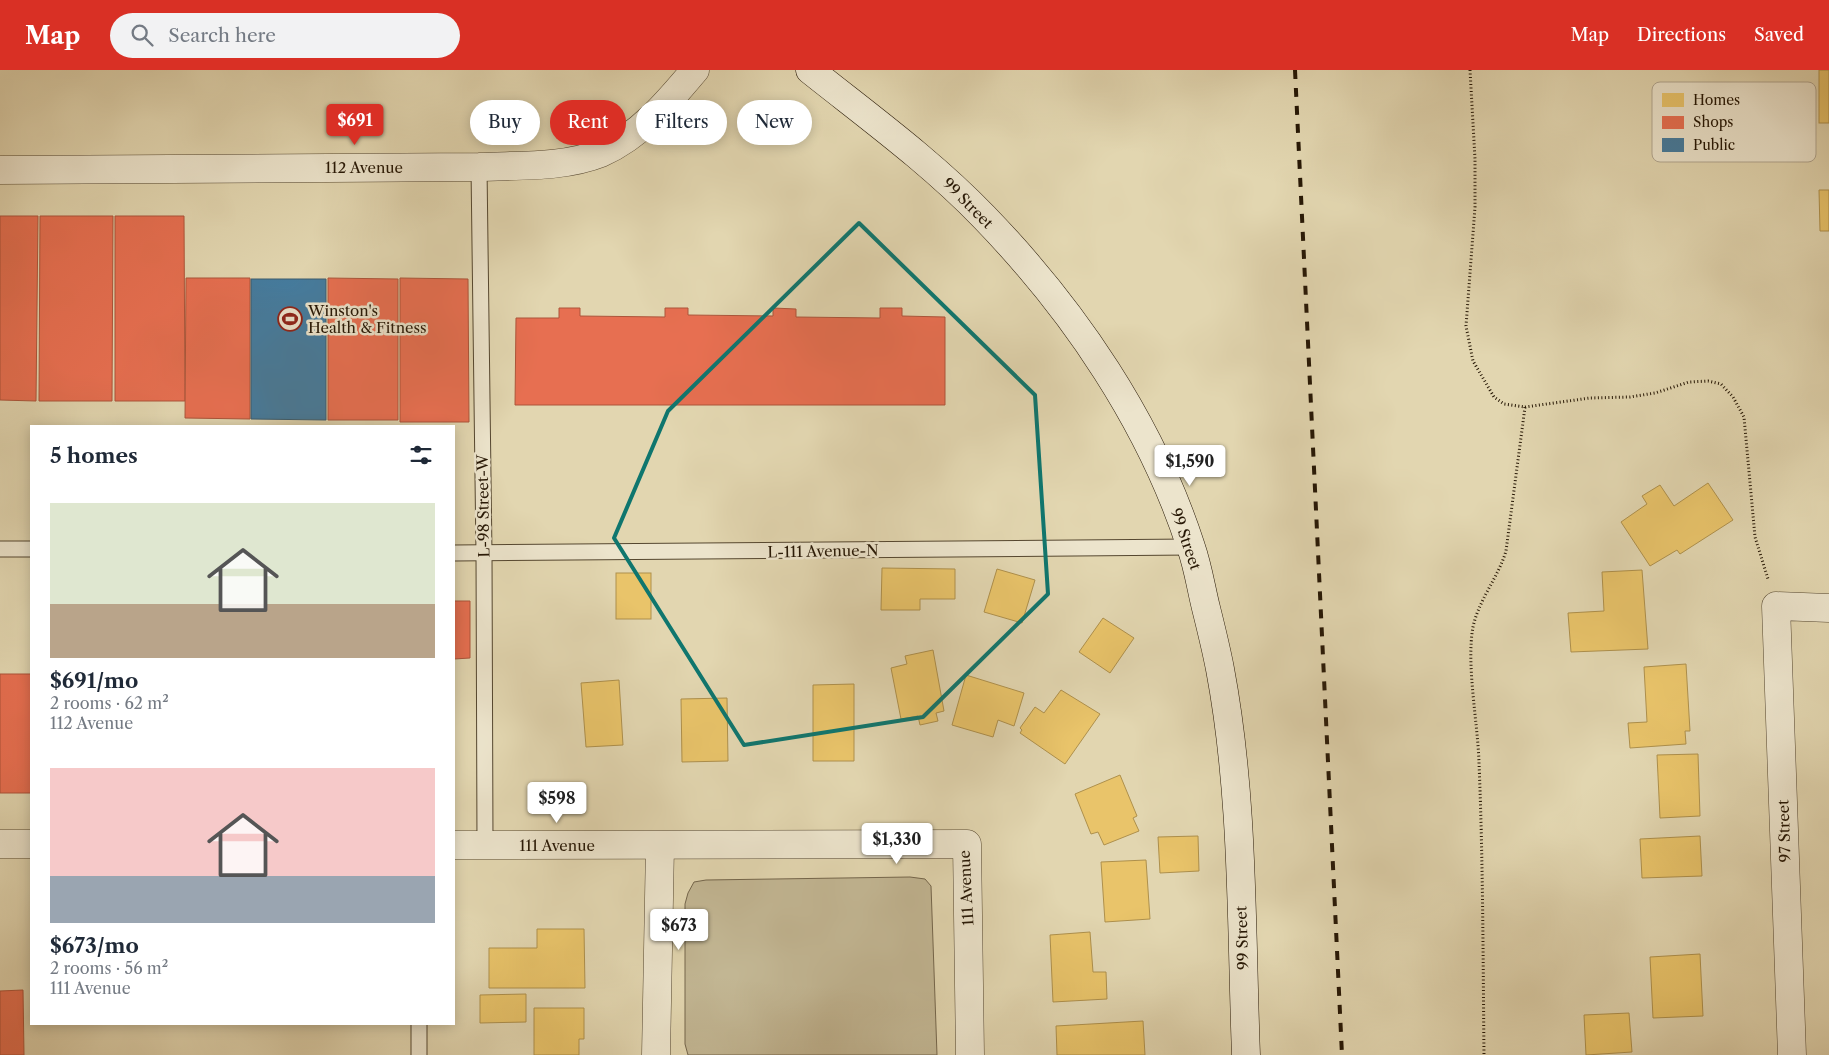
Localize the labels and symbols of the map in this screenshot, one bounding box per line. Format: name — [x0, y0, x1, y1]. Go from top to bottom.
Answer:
legend — [1652, 82, 1816, 162]
text: Homes — [1693, 91, 1740, 109]
pin: $691 — [325, 104, 385, 146]
text: Shops — [1693, 113, 1733, 131]
text: Public — [1693, 136, 1735, 154]
street label: 112 Avenue — [325, 158, 403, 177]
street label: 99 Street — [939, 174, 998, 233]
place label: Winston's Health & Fitness — [307, 301, 426, 337]
sports icon: Winston's Health & Fitness — [277, 306, 303, 332]
pin: $1,590 — [1149, 444, 1231, 487]
street label: L-98 Street-W — [473, 454, 493, 558]
street label: 99 Street — [1167, 506, 1206, 573]
street label: L-111 Avenue-N — [767, 541, 879, 561]
pin: $598 — [527, 782, 587, 824]
street label: 97 Street — [1773, 799, 1795, 863]
pin: $1,330 — [856, 822, 938, 865]
street label: 111 Avenue — [519, 836, 595, 855]
street label: 111 Avenue — [955, 850, 977, 926]
street label: 99 Street — [1231, 905, 1253, 970]
pin: $673 — [649, 908, 709, 951]

